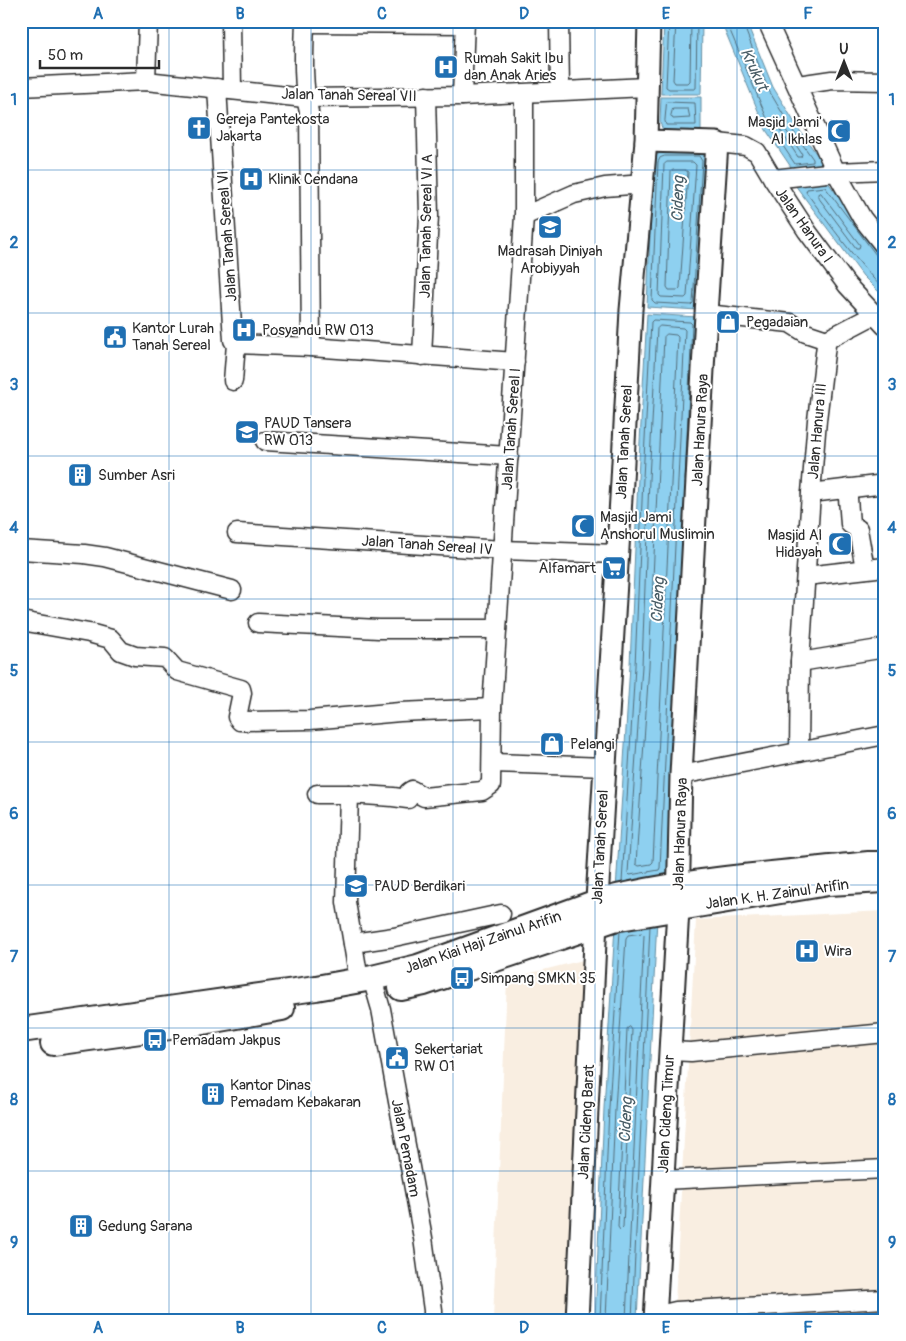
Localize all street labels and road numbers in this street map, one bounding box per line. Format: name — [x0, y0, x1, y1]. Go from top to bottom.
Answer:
street label: Jalan Tanah Sereal VII — [281, 85, 417, 106]
street label: Jalan Tanah Sereal VI A — [416, 153, 437, 298]
street label: Jalan Tanah Sereal VI — [213, 170, 242, 302]
street label: Jalan Hanura I — [771, 184, 837, 267]
street label: Jalan Tanah Sereal I — [498, 367, 525, 491]
street label: Jalan Hanura Raya — [688, 373, 713, 487]
street label: Jalan Hanura III — [804, 382, 831, 480]
street label: Jalan Tanah Sereal — [612, 384, 637, 500]
street label: Jalan Tanah Sereal IV — [361, 531, 493, 560]
street label: Jalan Hanura Raya — [669, 777, 692, 891]
street label: Jalan Tanah Sereal — [588, 789, 613, 905]
street label: Jalan K. H. Zainul Arifin — [704, 875, 850, 914]
street label: Jalan Kiai Haji Zainul Arifin — [403, 907, 564, 978]
street label: Jalan Cideng Timur — [654, 1054, 679, 1174]
street label: Jalan Cideng Barat — [574, 1063, 599, 1180]
street label: Jalan Pemadam — [387, 1097, 424, 1199]

